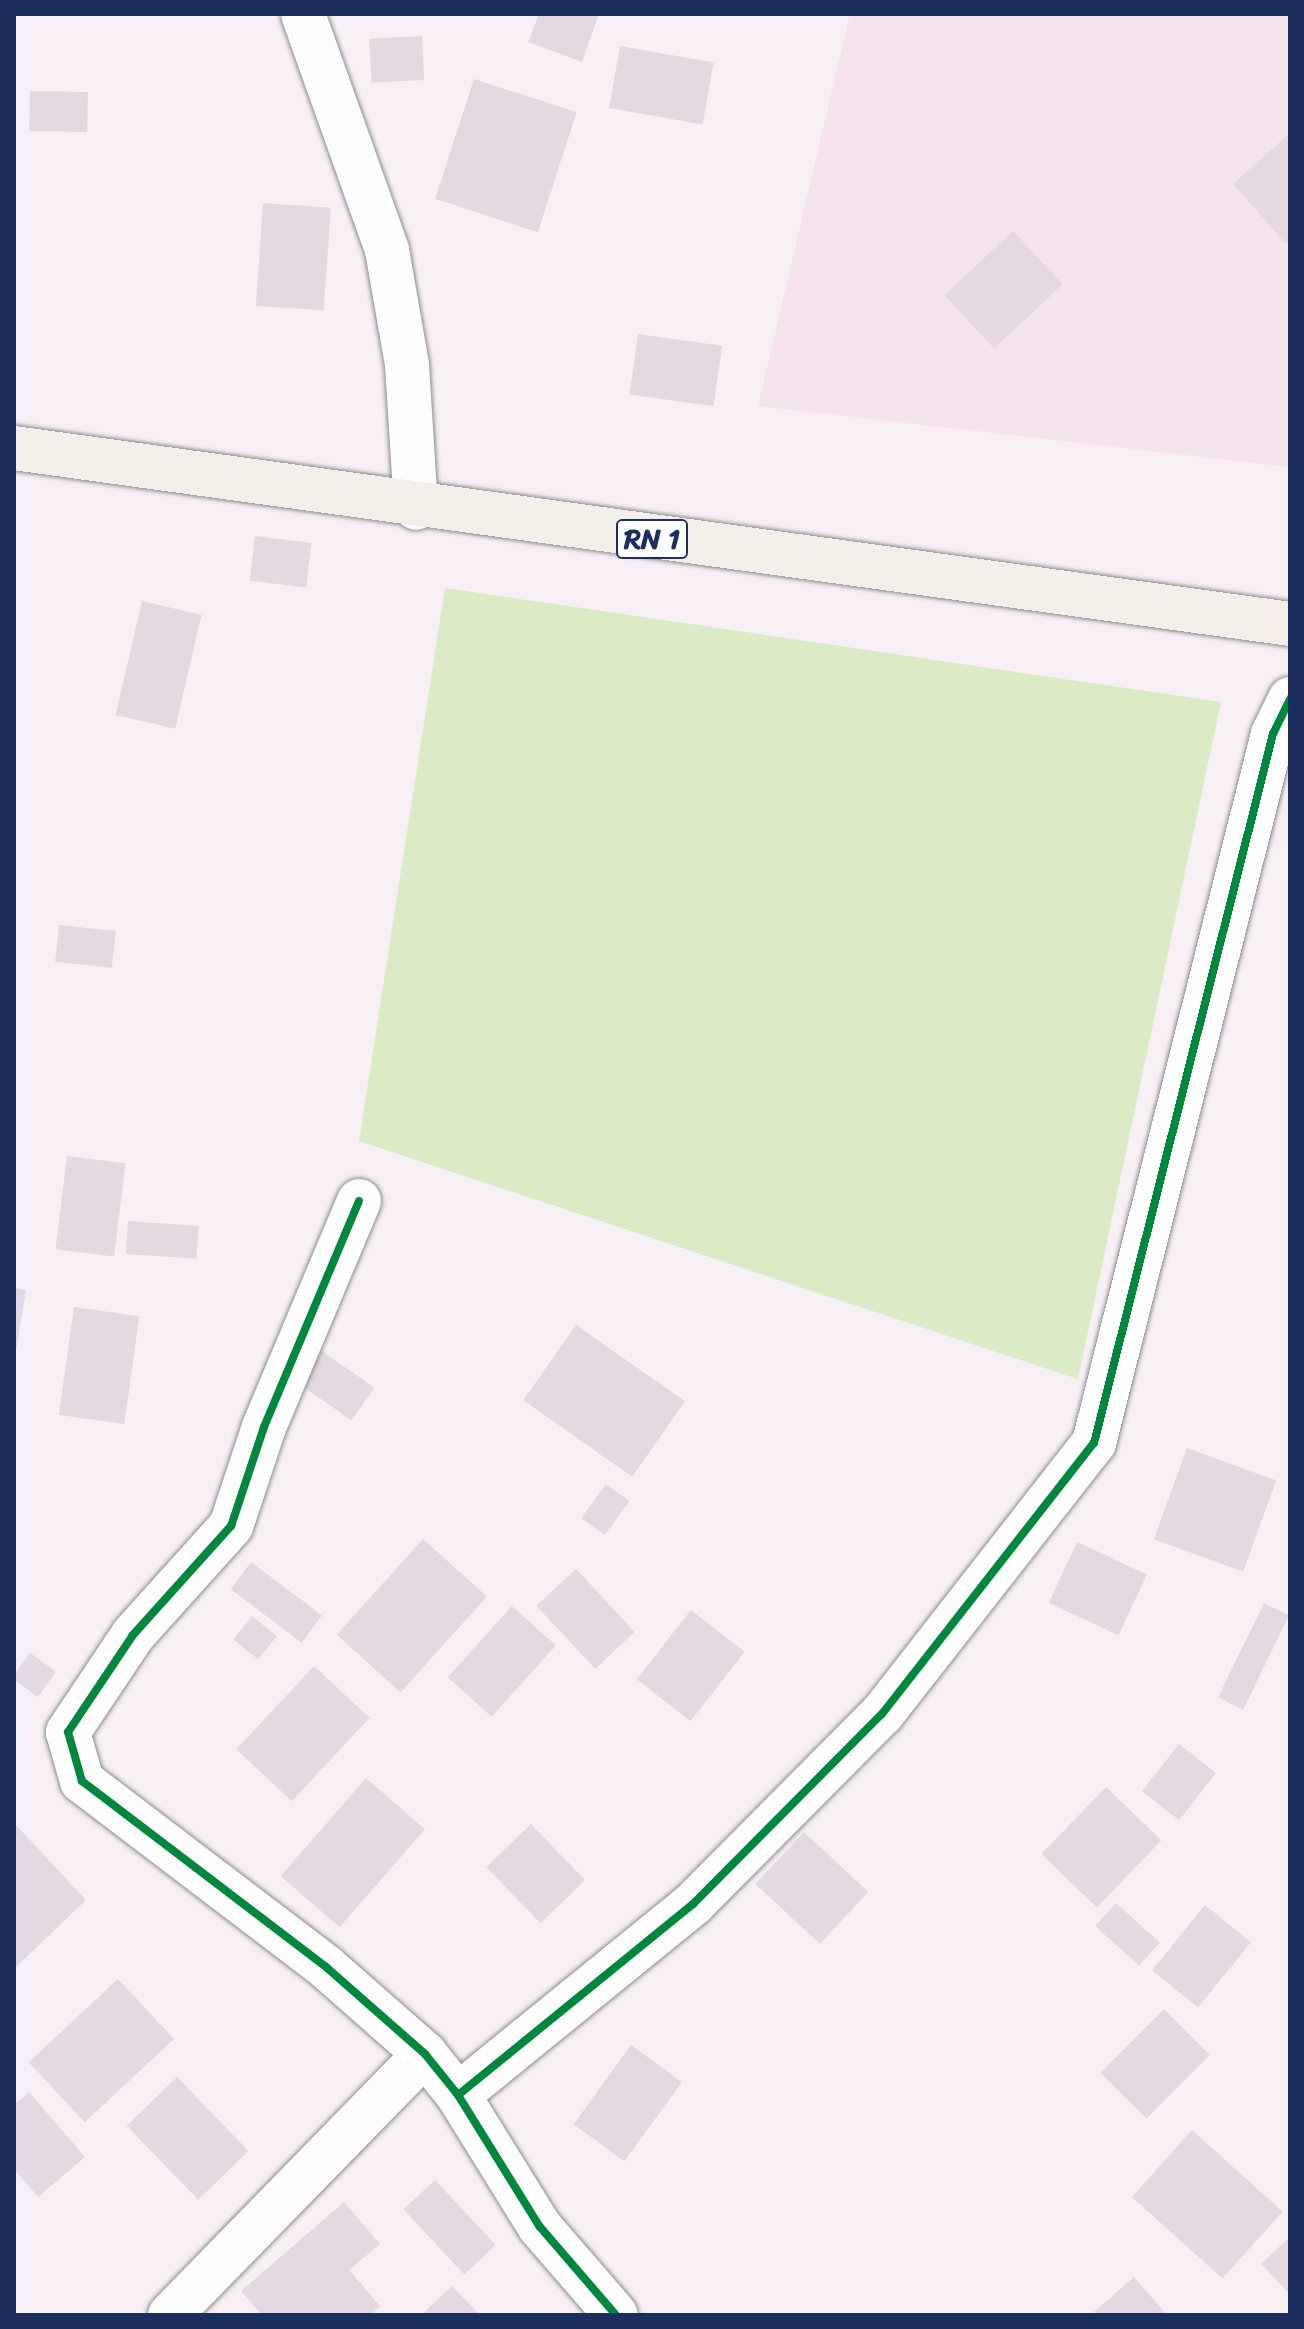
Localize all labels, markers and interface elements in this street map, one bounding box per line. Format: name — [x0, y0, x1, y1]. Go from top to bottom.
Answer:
road number: RN 1 — [616, 515, 688, 563]

